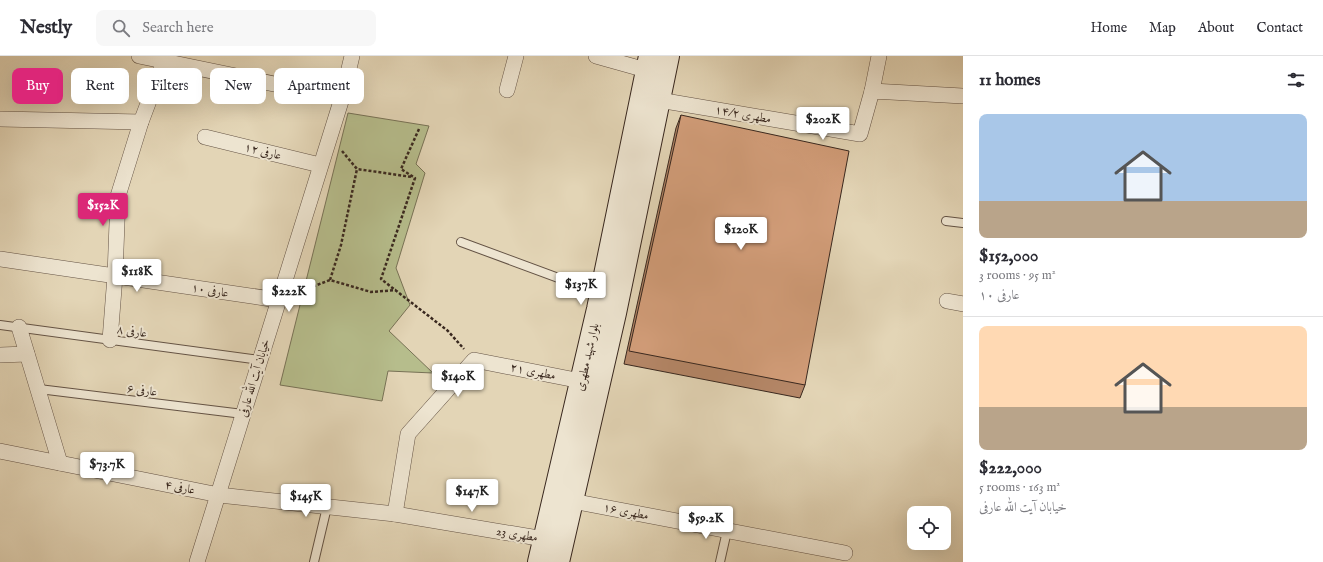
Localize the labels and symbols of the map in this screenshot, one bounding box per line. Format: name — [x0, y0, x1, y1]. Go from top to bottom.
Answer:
street label: مطهری ۱۴/۲ — [714, 102, 772, 127]
pin: $202K — [795, 107, 851, 141]
street label: عارفی ۱۲ — [243, 140, 283, 163]
pin: $152K — [75, 193, 131, 227]
pin: $120K — [713, 217, 769, 251]
pin: $118K — [109, 259, 165, 293]
pin: $137K — [553, 272, 609, 306]
pin: $222K — [261, 279, 317, 313]
street label: عارفی ۱۰ — [190, 280, 230, 301]
street label: عارفی ۸ — [116, 322, 148, 341]
street label: بلوار شهید مطهری — [572, 322, 603, 393]
street label: خیابان آیت الله عارفی — [233, 336, 274, 419]
street label: مطهری ۲۱ — [509, 360, 557, 383]
pin: $140K — [430, 364, 486, 398]
street label: عارفی ۶ — [126, 381, 158, 400]
pin: $73.7K — [74, 452, 140, 486]
street label: عارفی ۴ — [164, 477, 197, 498]
pin: $147K — [444, 479, 500, 513]
pin: $145K — [278, 484, 334, 518]
street label: مطهری ۱۶ — [602, 500, 650, 523]
pin: $59.2K — [673, 506, 739, 540]
street label: مطهری 23 — [495, 524, 539, 545]

